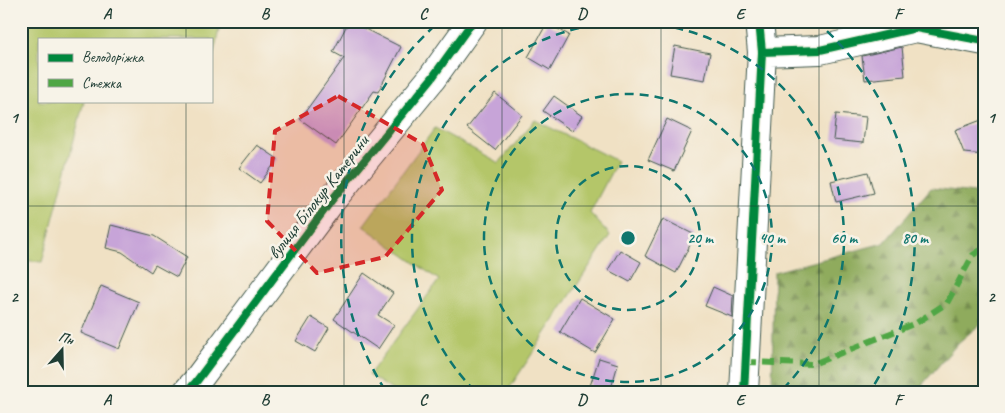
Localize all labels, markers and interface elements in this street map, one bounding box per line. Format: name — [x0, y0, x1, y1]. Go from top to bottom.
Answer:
text: A — [103, 4, 113, 24]
text: B — [261, 4, 271, 24]
text: C — [419, 4, 429, 24]
text: D — [577, 4, 588, 24]
text: E — [736, 4, 747, 24]
text: F — [894, 4, 905, 24]
legend — [38, 38, 212, 102]
text: Велодоріжка — [82, 48, 145, 67]
text: Стежка — [82, 74, 122, 93]
text: 1 — [10, 108, 19, 128]
text: 1 — [987, 108, 996, 128]
street label: вулиця Білокур Катерини — [263, 130, 374, 263]
centre of rings — [619, 229, 637, 247]
text: 20 m — [687, 229, 714, 248]
text: 40 m — [759, 229, 786, 248]
text: 60 m — [831, 229, 858, 248]
text: 80 m — [902, 229, 929, 248]
text: 2 — [10, 287, 19, 307]
text: 2 — [987, 287, 996, 307]
north arrow — [38, 326, 88, 376]
text: Пн — [56, 328, 77, 349]
text: A — [103, 390, 113, 410]
text: B — [261, 390, 271, 410]
text: C — [419, 390, 429, 410]
text: D — [577, 390, 588, 410]
text: E — [736, 390, 747, 410]
text: F — [894, 390, 905, 410]

